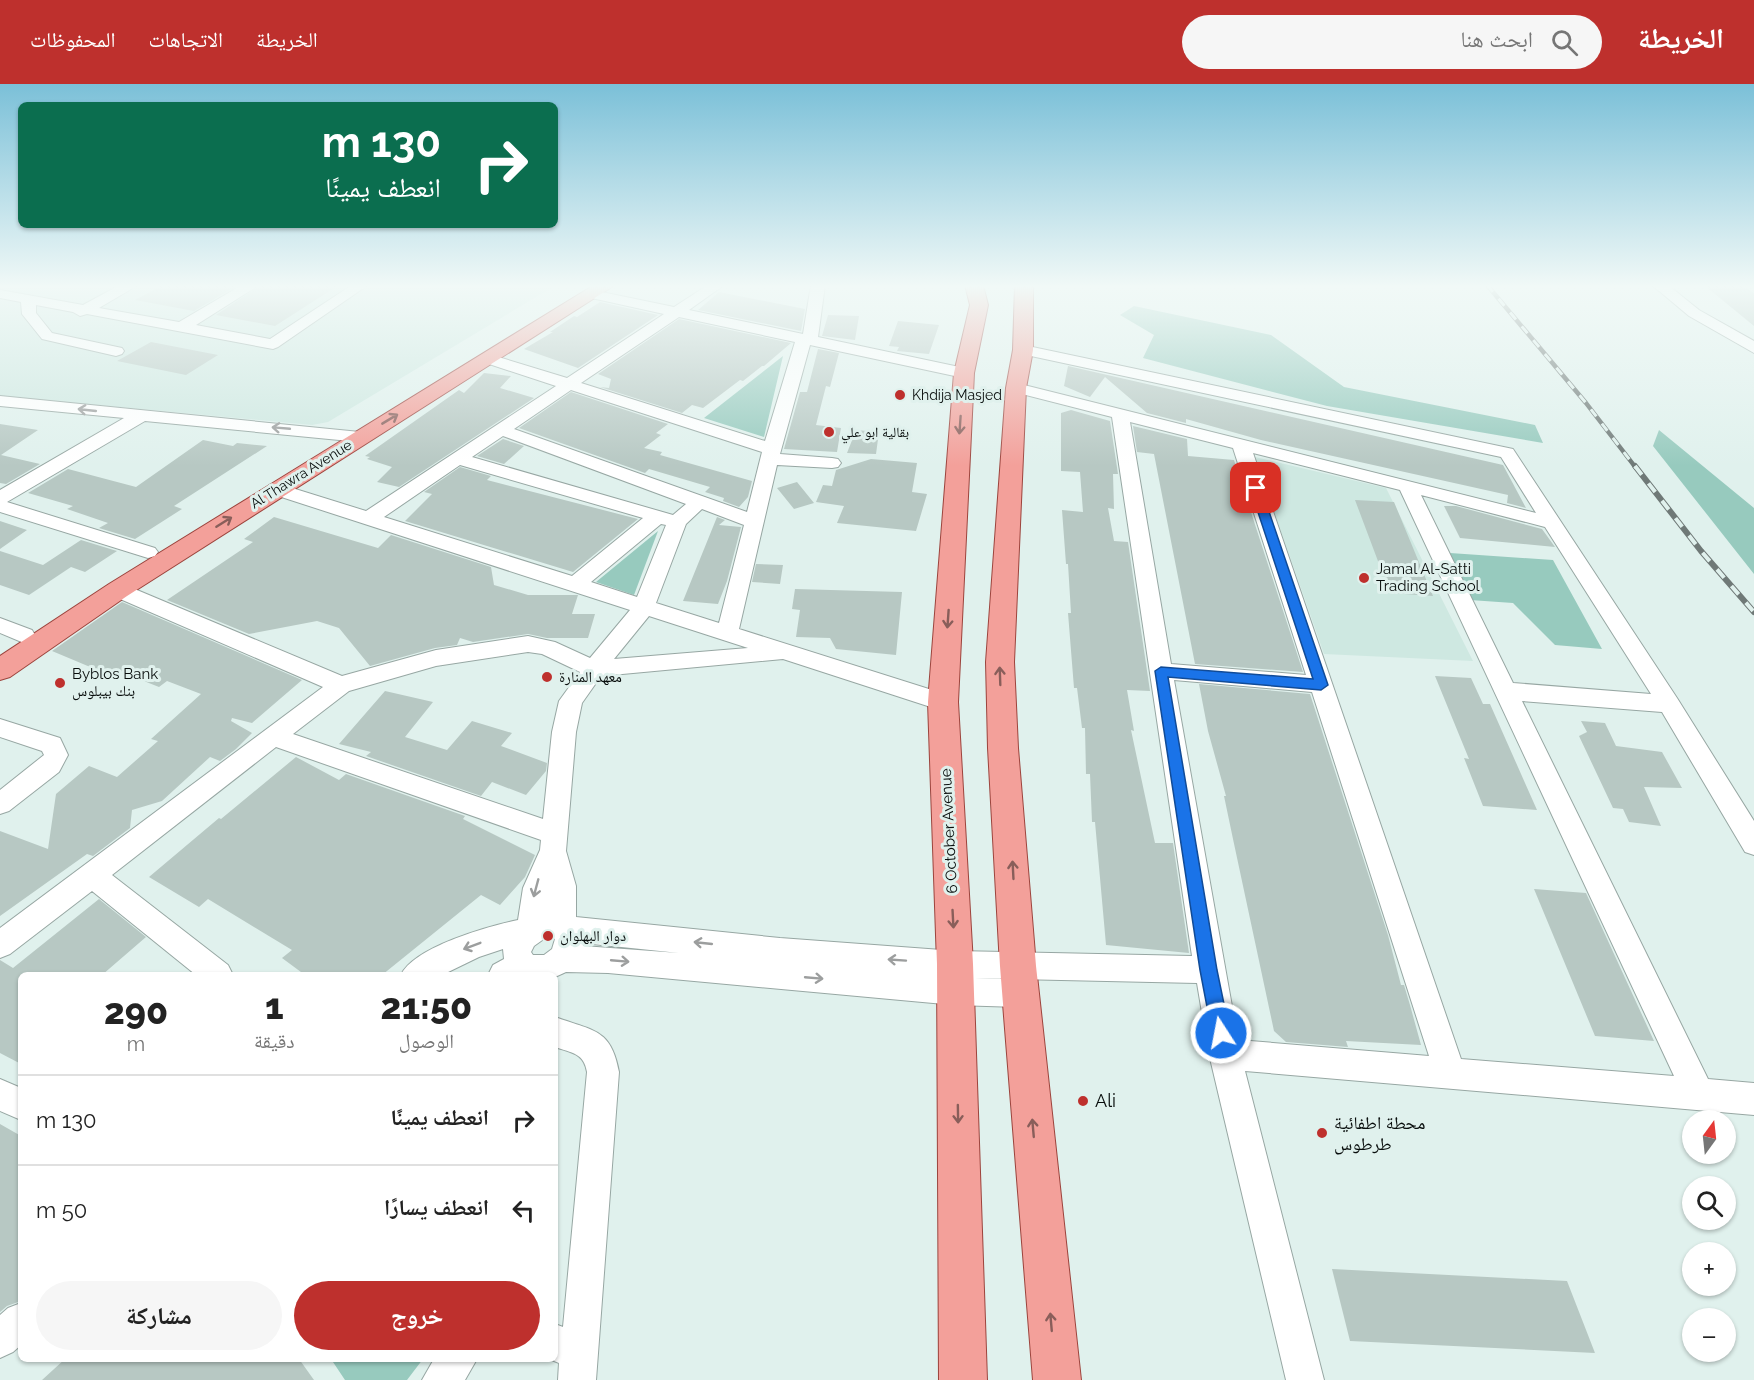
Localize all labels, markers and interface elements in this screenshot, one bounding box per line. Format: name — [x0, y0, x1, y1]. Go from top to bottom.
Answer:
search box — [1182, 15, 1602, 69]
text: الخريطة — [1638, 22, 1724, 55]
text: ابحث هنا — [1460, 26, 1533, 52]
icon: search — [1548, 26, 1581, 59]
text: المحفوظات — [30, 27, 115, 52]
text: الاتجاهات — [148, 27, 223, 52]
text: الخريطة — [256, 27, 318, 52]
text: 130 m — [322, 118, 441, 167]
icon: right — [462, 126, 540, 204]
text: انعطف يمينًا — [325, 172, 441, 203]
place label: Khdija Masjed — [912, 387, 1002, 403]
marker: Khdija Masjed — [893, 388, 907, 402]
one-way arrow — [78, 404, 98, 415]
one-way arrow — [381, 413, 398, 426]
one-way arrow — [955, 414, 966, 434]
one-way arrow — [272, 422, 292, 433]
place label: بقالية ابو علي — [841, 424, 909, 444]
marker: بقالية ابو علي — [822, 425, 836, 439]
street label: Al Thawra Avenue — [247, 436, 355, 512]
pin — [1230, 462, 1281, 513]
icon: arrive — [1239, 471, 1272, 504]
one-way arrow — [215, 516, 232, 528]
place label: Jamal Al-Satti Trading School — [1376, 560, 1481, 595]
marker: Jamal Al-Satti Trading School — [1357, 571, 1371, 585]
one-way arrow — [942, 609, 953, 629]
place label: Byblos Bank بنك بيبلوس — [72, 665, 158, 701]
one-way arrow — [995, 666, 1006, 686]
place label: معهد المنارة — [559, 668, 622, 686]
marker: معهد المنارة — [540, 670, 554, 684]
marker: Byblos Bank بنك بيبلوس — [53, 676, 67, 690]
street label: 6 October Avenue — [937, 768, 961, 894]
one-way arrow — [1007, 861, 1018, 881]
one-way arrow — [530, 878, 541, 897]
one-way arrow — [947, 908, 958, 928]
place label: دوار البهلوان — [560, 927, 626, 946]
marker: دوار البهلوان — [541, 929, 555, 943]
one-way arrow — [693, 937, 713, 948]
one-way arrow — [463, 941, 482, 952]
one-way arrow — [887, 954, 907, 965]
one-way arrow — [609, 956, 629, 967]
one-way arrow — [803, 973, 823, 984]
text: 1 — [265, 985, 284, 1027]
text: 21:50 — [381, 985, 472, 1027]
text: 290 — [104, 990, 168, 1032]
position arrow — [1189, 1001, 1253, 1065]
text: دقيقة — [254, 1029, 295, 1053]
text: الوصول — [399, 1029, 454, 1053]
text: m — [127, 1032, 145, 1056]
place label: Ali — [1095, 1090, 1116, 1111]
marker: Ali — [1076, 1094, 1090, 1108]
one-way arrow — [952, 1103, 963, 1123]
text: انعطف يمينًا — [390, 1104, 489, 1130]
icon: right — [507, 1104, 540, 1137]
text: 130 m — [36, 1107, 96, 1133]
north arrow — [1682, 1110, 1736, 1164]
map controls — [1682, 1110, 1736, 1362]
place label: محطة اطفائية طرطوس — [1334, 1112, 1426, 1155]
one-way arrow — [1027, 1118, 1038, 1138]
marker: محطة اطفائية طرطوس — [1315, 1126, 1329, 1140]
button: search — [1682, 1176, 1736, 1230]
text: انعطف يسارًا — [384, 1194, 489, 1220]
icon: left — [507, 1194, 540, 1227]
text: 50 m — [36, 1197, 87, 1223]
button: + — [1682, 1242, 1736, 1296]
button: مشاركة — [36, 1281, 282, 1350]
button: خروج — [294, 1281, 540, 1350]
button: − — [1682, 1308, 1736, 1362]
one-way arrow — [1046, 1312, 1057, 1332]

